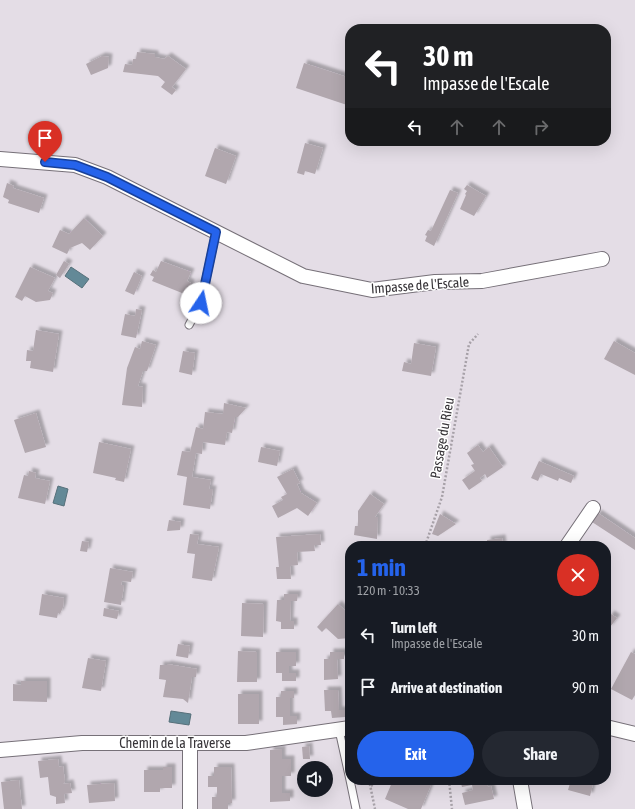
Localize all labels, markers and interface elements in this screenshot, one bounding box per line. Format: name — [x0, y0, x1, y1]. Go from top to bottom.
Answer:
icon: left — [357, 40, 409, 92]
text: 30 m — [423, 40, 473, 72]
text: Impasse de l'Escale — [423, 73, 550, 94]
icon: left — [404, 116, 426, 138]
icon: ahead — [446, 116, 468, 138]
icon: ahead — [488, 116, 510, 138]
icon: right — [530, 116, 552, 138]
pin — [28, 121, 62, 162]
icon: arrive — [34, 127, 56, 149]
street label: Impasse de l'Escale — [370, 274, 470, 296]
position arrow — [180, 282, 222, 324]
street label: Passage du Rieu — [427, 396, 457, 480]
text: 1 min — [357, 554, 406, 581]
button: close — [557, 554, 599, 596]
text: 120 m · 10:33 — [357, 583, 420, 598]
text: Turn left — [391, 619, 437, 636]
icon: left — [357, 624, 379, 646]
text: 30 m — [572, 627, 599, 644]
text: Impasse de l'Escale — [391, 636, 482, 651]
icon: arrive — [357, 676, 379, 698]
text: Arrive at destination — [391, 679, 502, 696]
text: 90 m — [572, 679, 599, 696]
button: Exit — [357, 731, 474, 777]
button: Share — [482, 731, 599, 777]
street label: Chemin de la Traverse — [119, 735, 231, 751]
map controls — [297, 761, 333, 797]
button: sound — [297, 761, 333, 797]

